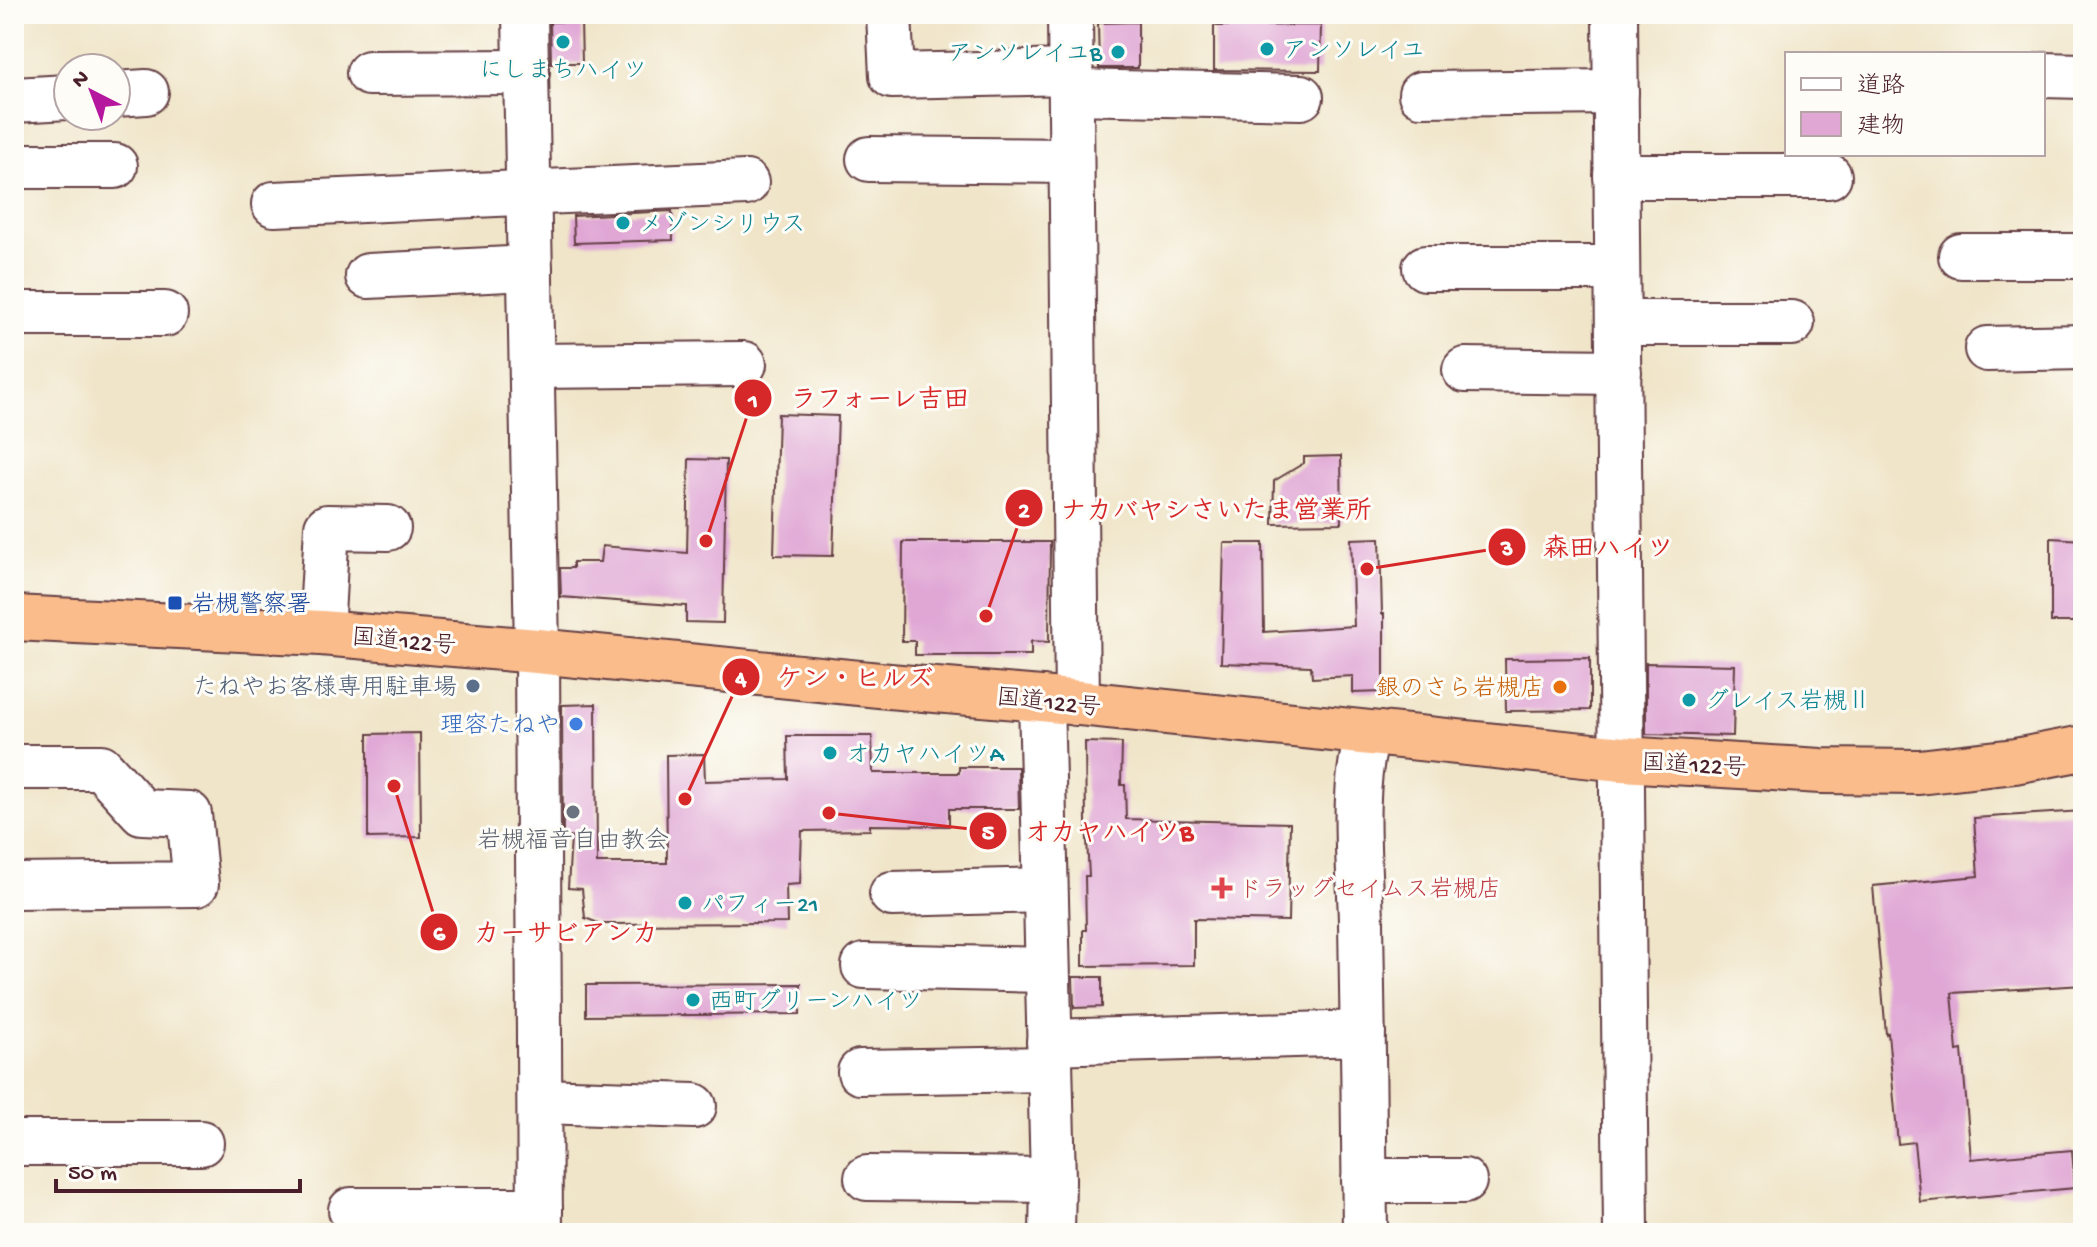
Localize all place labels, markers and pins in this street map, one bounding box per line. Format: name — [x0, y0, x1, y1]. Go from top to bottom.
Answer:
marker: にしまちハイツ — [554, 33, 572, 51]
place label: アンソレイユ — [1283, 38, 1425, 67]
marker: アンソレイユ — [1258, 40, 1276, 58]
place label: アンソレイユB — [948, 41, 1103, 70]
marker: アンソレイユB — [1109, 43, 1127, 61]
place label: にしまちハイツ — [479, 58, 647, 87]
place label: メゾンシリウス — [639, 211, 806, 241]
marker: メゾンシリウス — [614, 214, 632, 232]
callout: ラフォーレ吉田 — [733, 373, 987, 423]
callout: ナカバヤシさいたま営業所 — [1004, 483, 1388, 533]
callout: 森田ハイツ — [1487, 522, 1689, 572]
place label: 岩槻警察署 — [191, 591, 311, 621]
marker: 岩槻警察署 — [166, 594, 184, 612]
callout: ケン・ヒルズ — [721, 652, 949, 702]
place label: たねやお客様専用駐車場 — [193, 674, 457, 704]
place label: 銀のさら岩槻店 — [1376, 675, 1544, 705]
marker: たねやお客様専用駐車場 — [464, 677, 482, 695]
marker: 銀のさら岩槻店 — [1551, 678, 1569, 696]
place label: グレイス岩槻Ⅱ — [1705, 688, 1871, 718]
marker: グレイス岩槻Ⅱ — [1680, 691, 1698, 709]
place label: 理容たねや — [440, 712, 560, 742]
marker: 理容たねや — [567, 715, 585, 733]
place label: オカヤハイツA — [846, 742, 1006, 771]
marker: オカヤハイツA — [821, 744, 839, 762]
marker: 岩槻福音自由教会 — [564, 803, 582, 821]
callout: オカヤハイツB — [968, 806, 1209, 856]
place label: 岩槻福音自由教会 — [477, 827, 669, 857]
place label: ドラッグセイムス岩槻店 — [1238, 876, 1501, 906]
marker: ドラッグセイムス岩槻店 — [1213, 879, 1231, 897]
place label: パフィー21 — [701, 892, 818, 921]
marker: パフィー21 — [676, 894, 694, 912]
callout: カーサビアンカ — [419, 907, 673, 957]
place label: 西町グリーンハイツ — [709, 988, 923, 1018]
marker: 西町グリーンハイツ — [684, 991, 702, 1009]

